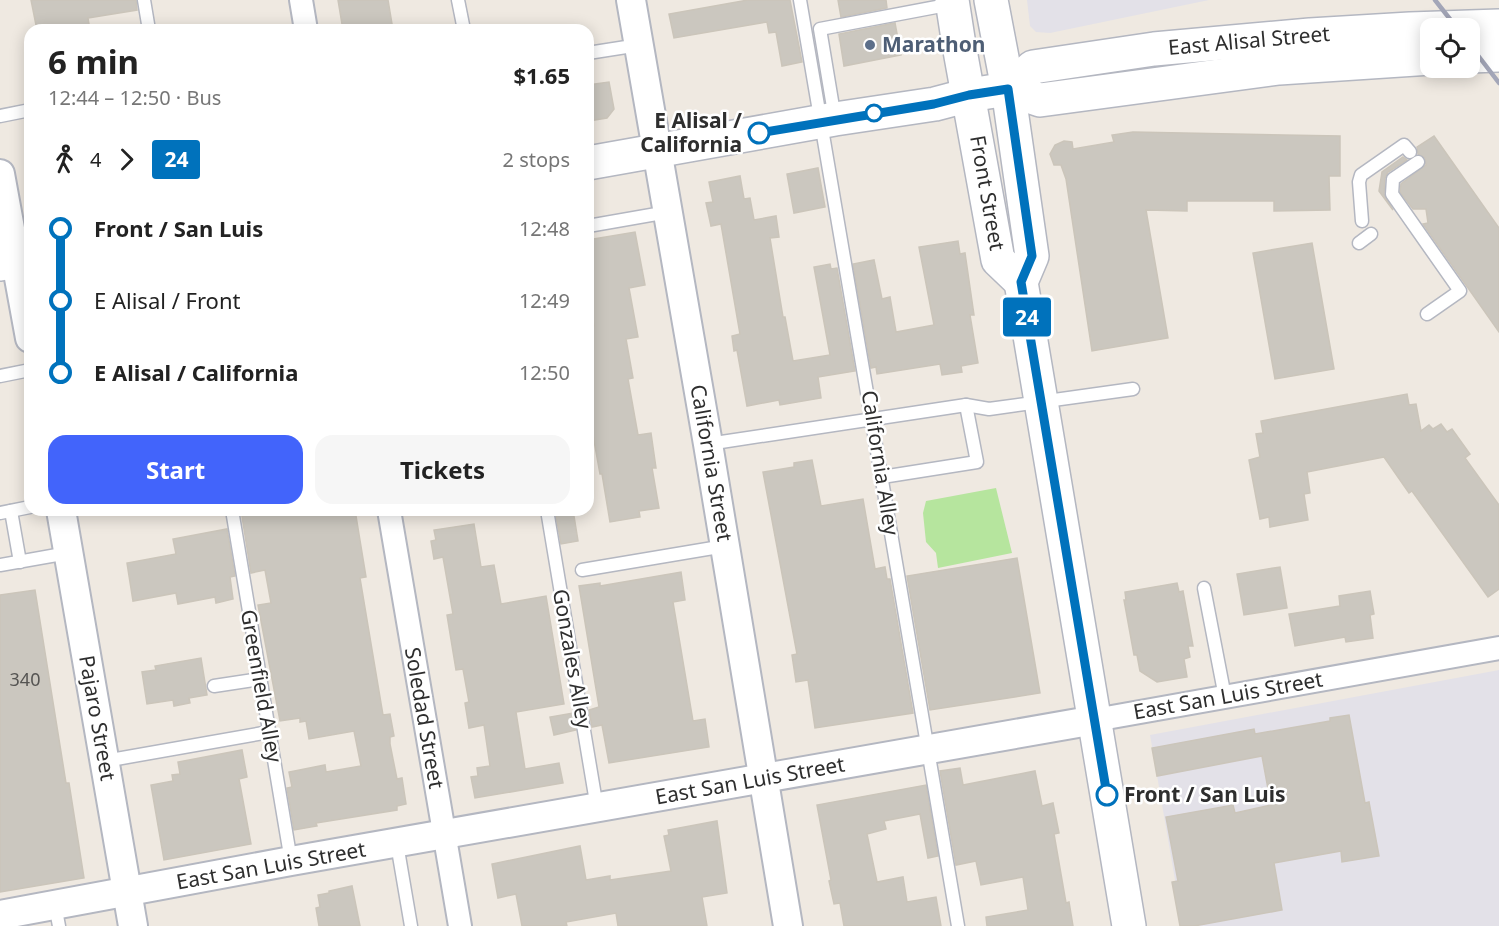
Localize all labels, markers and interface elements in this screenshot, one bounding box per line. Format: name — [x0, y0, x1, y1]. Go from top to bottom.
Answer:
map controls — [1420, 18, 1480, 78]
button: locate — [1420, 18, 1480, 78]
street label: East Alisal Street — [1167, 19, 1331, 61]
place label: Marathon — [882, 30, 985, 58]
marker: Marathon — [863, 38, 877, 52]
text: 6 min — [48, 39, 139, 84]
text: $1.65 — [513, 60, 570, 90]
text: 12:44 – 12:50 · Bus — [48, 84, 221, 111]
unlabelled marker — [865, 104, 883, 122]
place label: E Alisal / California — [640, 106, 742, 158]
marker: E Alisal / California — [748, 122, 770, 144]
street label: Front Street — [964, 133, 1012, 253]
icon: walk — [48, 143, 81, 176]
icon: forward — [110, 143, 143, 176]
text: 24 — [164, 145, 188, 173]
text: 4 — [90, 146, 101, 173]
text: 2 stops — [503, 146, 570, 173]
text: Front / San Luis — [94, 213, 263, 243]
text: 12:48 — [519, 215, 570, 242]
text: E Alisal / Front — [94, 285, 240, 315]
text: 12:49 — [519, 287, 570, 314]
line badge: 24 — [1000, 298, 1054, 336]
text: 24 — [1015, 303, 1039, 331]
text: E Alisal / California — [94, 357, 298, 387]
text: 12:50 — [519, 359, 570, 386]
street label: California Street — [684, 382, 740, 544]
street label: California Alley — [856, 388, 906, 538]
button: Start — [48, 435, 303, 504]
button: Tickets — [315, 435, 570, 504]
street label: Gonzales Alley — [547, 587, 599, 731]
street label: Greenfield Alley — [235, 607, 289, 765]
street label: Soledad Street — [399, 645, 451, 791]
street label: Pajaro Street — [73, 653, 123, 783]
street label: East San Luis Street — [1131, 664, 1325, 725]
house number: 340 — [10, 667, 40, 691]
street label: East San Luis Street — [653, 749, 847, 810]
place label: Front / San Luis — [1124, 780, 1286, 808]
marker: Front / San Luis — [1096, 784, 1118, 806]
street label: East San Luis Street — [174, 834, 368, 895]

